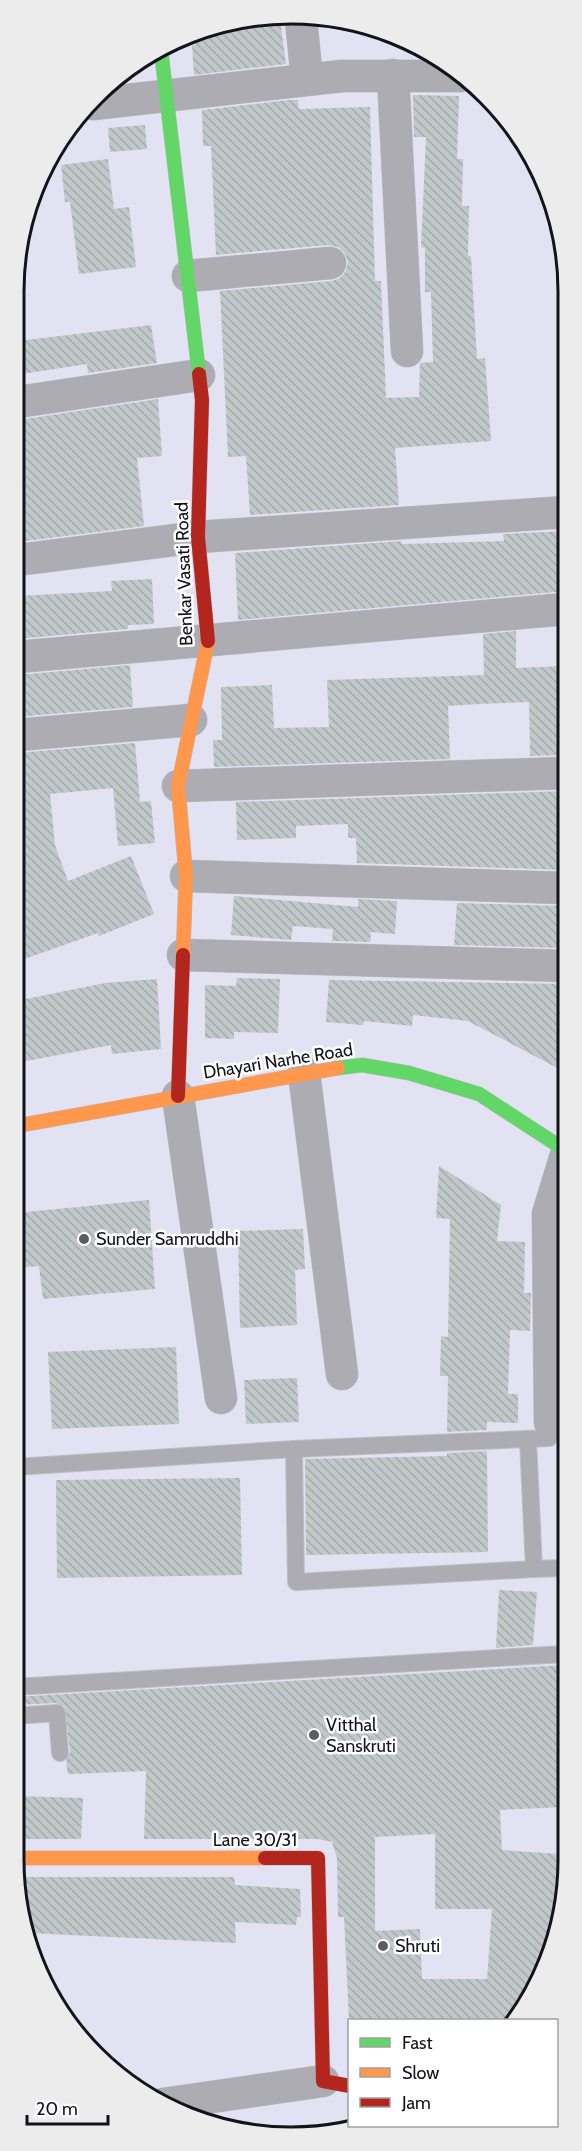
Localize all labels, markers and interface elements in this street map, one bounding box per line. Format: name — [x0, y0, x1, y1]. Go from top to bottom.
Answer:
street label: Benkar Vasati Road — [170, 502, 198, 646]
street label: Dhayari Narhe Road — [202, 1038, 354, 1084]
place label: Sunder Samruddhi — [96, 1228, 238, 1250]
marker: Sunder Samruddhi — [77, 1232, 91, 1246]
place label: Vitthal Sanskruti — [326, 1714, 396, 1757]
marker: Vitthal Sanskruti — [307, 1728, 321, 1742]
street label: Lane 30/31 — [213, 1829, 297, 1851]
place label: Shruti — [395, 1935, 440, 1957]
marker: Shruti — [376, 1939, 390, 1953]
legend — [348, 2019, 558, 2127]
text: Fast — [402, 2032, 433, 2054]
text: Slow — [402, 2062, 439, 2084]
scale bar — [27, 2088, 108, 2126]
text: Jam — [401, 2092, 431, 2114]
text: 20 m — [36, 2098, 78, 2120]

